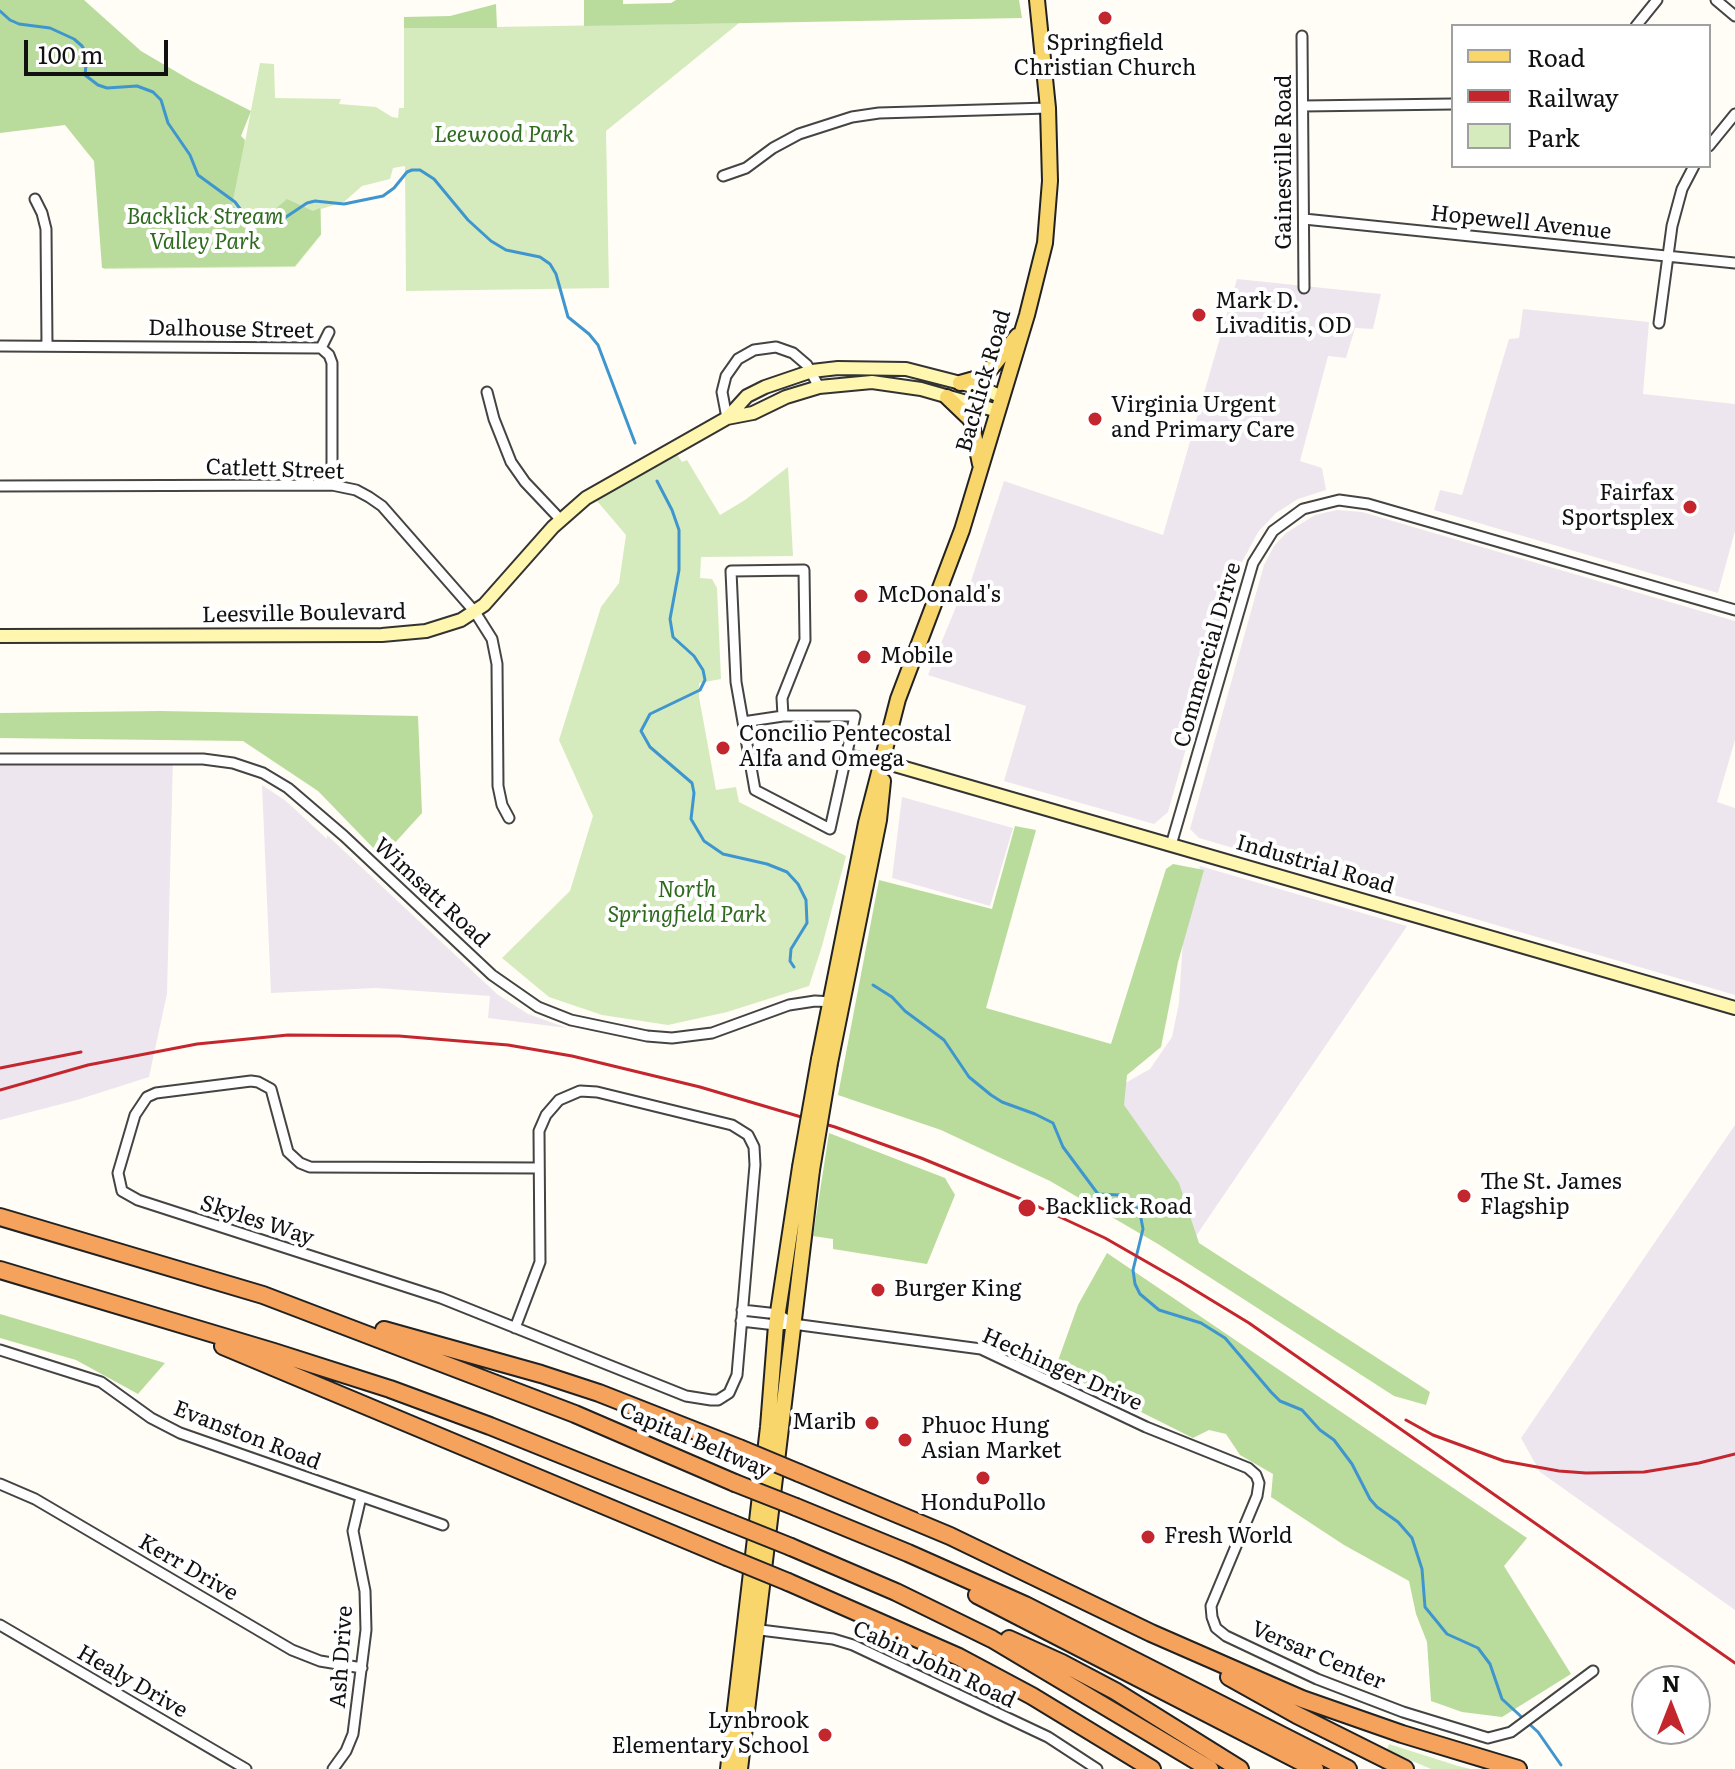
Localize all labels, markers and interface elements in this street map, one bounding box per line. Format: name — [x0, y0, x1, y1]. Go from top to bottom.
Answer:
marker: Springfield Christian Church — [1096, 9, 1114, 27]
scale bar — [28, 24, 172, 74]
legend — [1451, 24, 1711, 168]
place label: Springfield Christian Church — [1014, 31, 1196, 82]
text: 100 m — [38, 36, 104, 71]
text: Road — [1527, 39, 1585, 74]
street label: Gainesville Road — [1272, 74, 1298, 250]
text: Railway — [1527, 79, 1619, 114]
text: Park — [1527, 119, 1580, 154]
park label: Leewood Park — [434, 123, 574, 149]
street label: Hopewell Avenue — [1429, 200, 1613, 246]
park label: Backlick Stream Valley Park — [126, 205, 284, 256]
place label: Mark D. Livaditis, OD — [1215, 289, 1352, 340]
marker: Mark D. Livaditis, OD — [1190, 306, 1208, 324]
street label: Backlick Road — [951, 307, 1017, 455]
street label: Dalhouse Street — [148, 315, 314, 345]
place label: Virginia Urgent and Primary Care — [1111, 393, 1295, 444]
marker: Virginia Urgent and Primary Care — [1086, 410, 1104, 428]
street label: Catlett Street — [205, 454, 345, 486]
place label: Fairfax Sportsplex — [1562, 481, 1674, 532]
marker: Fairfax Sportsplex — [1681, 498, 1699, 516]
street label: Commercial Drive — [1169, 559, 1247, 751]
place label: McDonald's — [877, 583, 1001, 609]
marker: McDonald's — [852, 587, 870, 605]
street label: Leesville Boulevard — [202, 599, 406, 629]
place label: Mobile — [880, 644, 953, 670]
marker: Mobile — [855, 648, 873, 666]
place label: Concilio Pentecostal Alfa and Omega — [739, 722, 951, 774]
marker: Concilio Pentecostal Alfa and Omega — [714, 739, 732, 757]
street label: Industrial Road — [1233, 830, 1397, 900]
street label: Wimsatt Road — [368, 833, 494, 953]
park label: North Springfield Park — [608, 878, 766, 930]
place label: The St. James Flagship — [1480, 1170, 1622, 1222]
marker: The St. James Flagship — [1455, 1187, 1473, 1205]
street label: Skyles Way — [197, 1190, 317, 1252]
place label: Backlick Road — [1045, 1195, 1192, 1221]
marker: Backlick Road — [1016, 1197, 1038, 1219]
place label: Burger King — [894, 1277, 1021, 1303]
marker: Burger King — [869, 1281, 887, 1299]
street label: Hechinger Drive — [978, 1323, 1146, 1417]
street label: Evanston Road — [170, 1396, 324, 1476]
street label: Capital Beltway — [615, 1397, 775, 1485]
place label: Marib — [792, 1410, 856, 1436]
marker: Marib — [863, 1414, 881, 1432]
place label: Phuoc Hung Asian Market — [921, 1414, 1061, 1466]
marker: Phuoc Hung Asian Market — [896, 1431, 914, 1449]
marker: HonduPollo — [974, 1469, 992, 1487]
place label: HonduPollo — [920, 1491, 1046, 1517]
place label: Fresh World — [1164, 1524, 1293, 1550]
marker: Fresh World — [1139, 1528, 1157, 1546]
street label: Kerr Drive — [134, 1529, 242, 1607]
street label: Ash Drive — [325, 1605, 359, 1709]
street label: Cabin John Road — [848, 1616, 1020, 1714]
street label: Versar Center — [1247, 1616, 1389, 1696]
street label: Healy Drive — [72, 1640, 192, 1724]
north arrow — [1631, 1665, 1711, 1745]
text: N — [1662, 1666, 1680, 1699]
place label: Lynbrook Elementary School — [611, 1709, 809, 1760]
marker: Lynbrook Elementary School — [816, 1726, 834, 1744]

